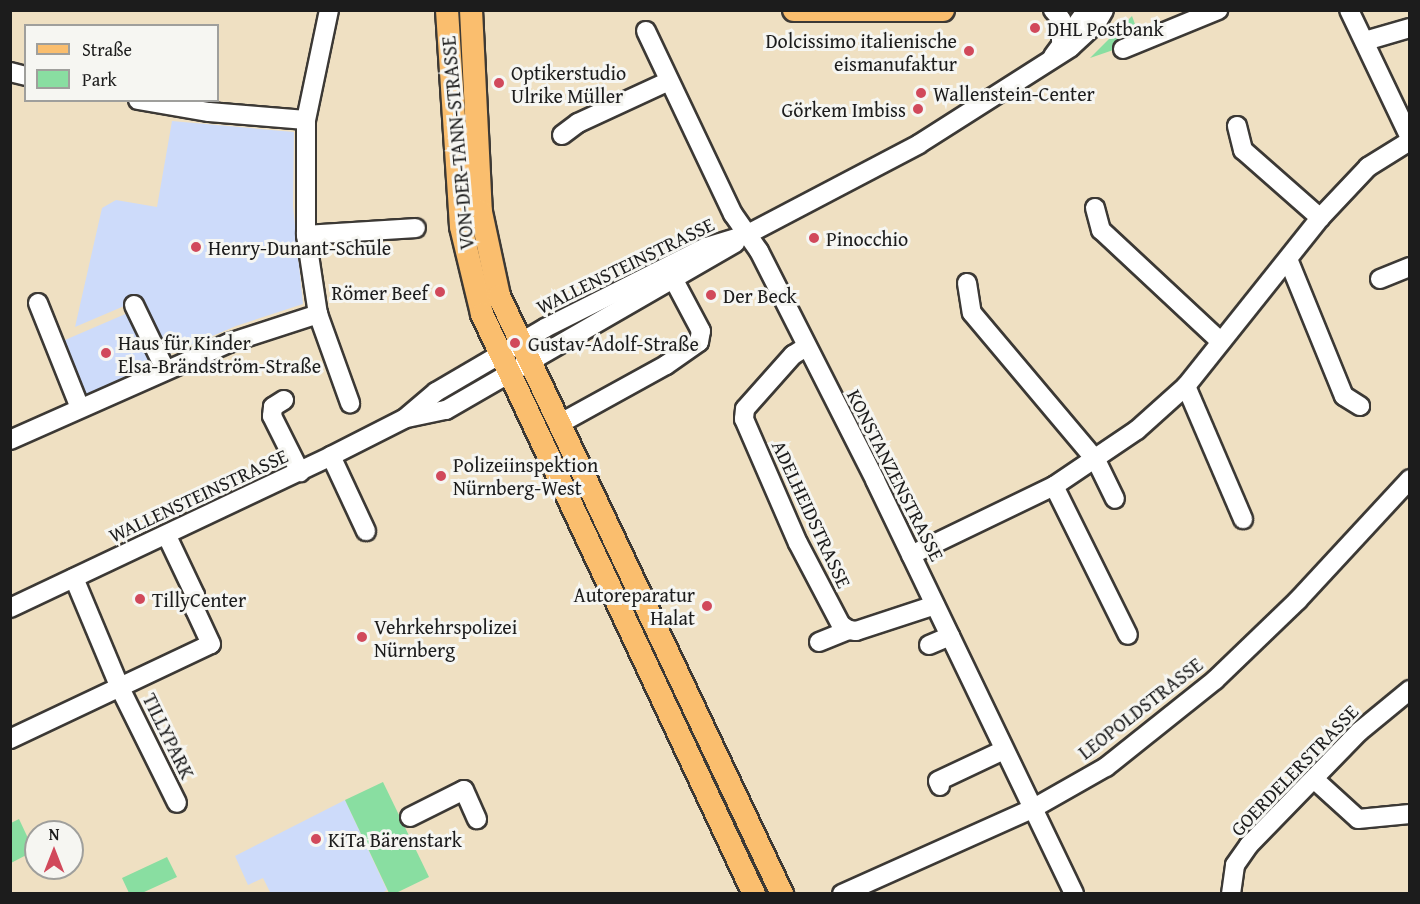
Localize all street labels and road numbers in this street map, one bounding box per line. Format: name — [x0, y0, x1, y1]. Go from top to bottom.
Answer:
street label: VON-DER-TANN-STRASSE — [436, 35, 478, 251]
street label: WALLENSTEINSTRASSE — [532, 212, 718, 318]
street label: KONSTANZENSTRASSE — [842, 385, 950, 565]
street label: ADELHEIDSTRASSE — [767, 436, 857, 592]
street label: WALLENSTEINSTRASSE — [105, 443, 291, 547]
street label: LEOPOLDSTRASSE — [1073, 652, 1207, 764]
street label: TILLYPARK — [138, 689, 200, 783]
street label: GOERDELERSTRASSE — [1225, 699, 1363, 841]

